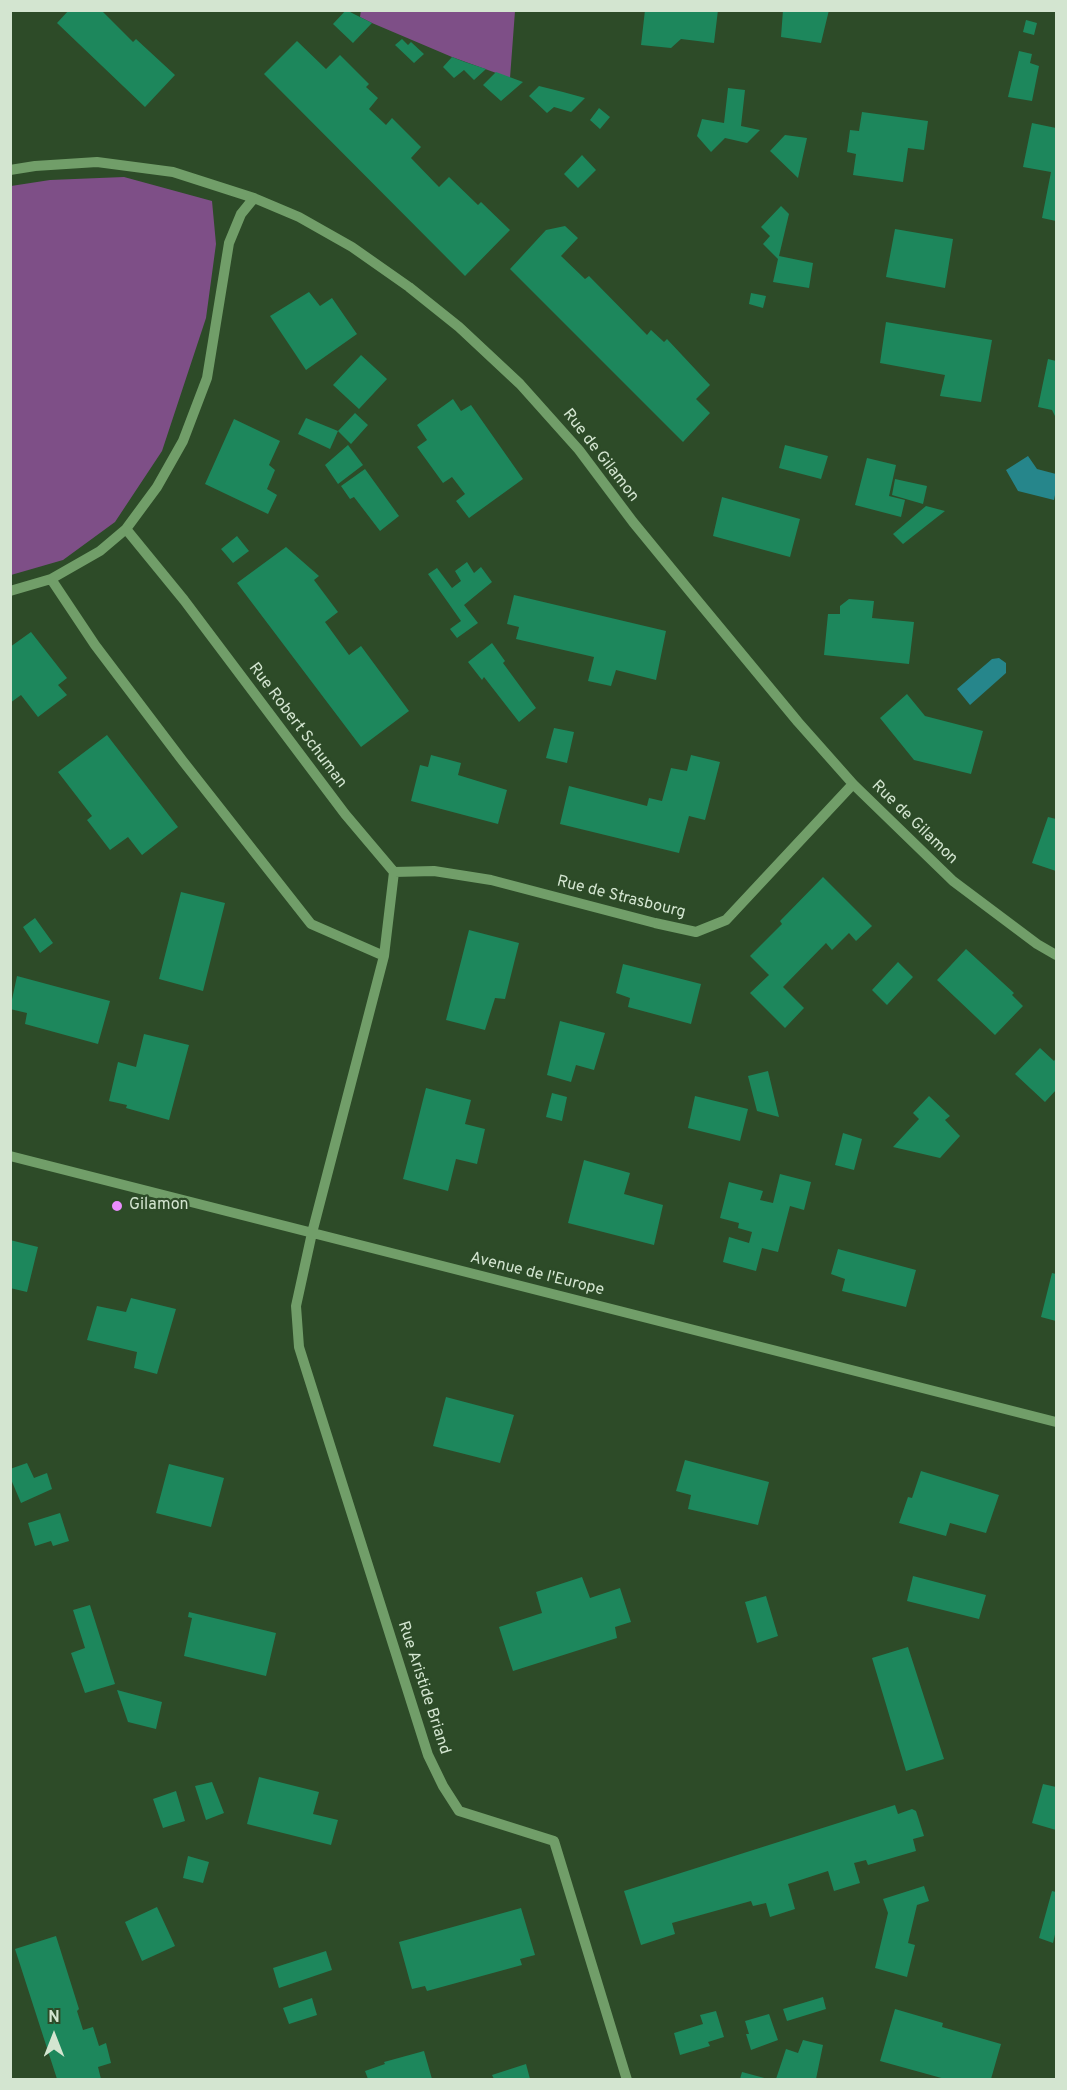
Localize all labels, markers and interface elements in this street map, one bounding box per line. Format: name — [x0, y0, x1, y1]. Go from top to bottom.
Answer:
street label: Rue de Gilamon — [558, 406, 642, 506]
street label: Rue Robert Schuman — [244, 660, 350, 792]
street label: Rue de Gilamon — [867, 777, 961, 869]
street label: Rue de Strasbourg — [555, 873, 687, 923]
place label: Gilamon — [129, 1196, 189, 1216]
marker: Gilamon — [110, 1199, 124, 1213]
street label: Avenue de l'Europe — [468, 1249, 606, 1301]
street label: Rue Aristide Briand — [392, 1619, 454, 1757]
north arrow — [24, 2006, 84, 2066]
text: N — [48, 2008, 60, 2028]

